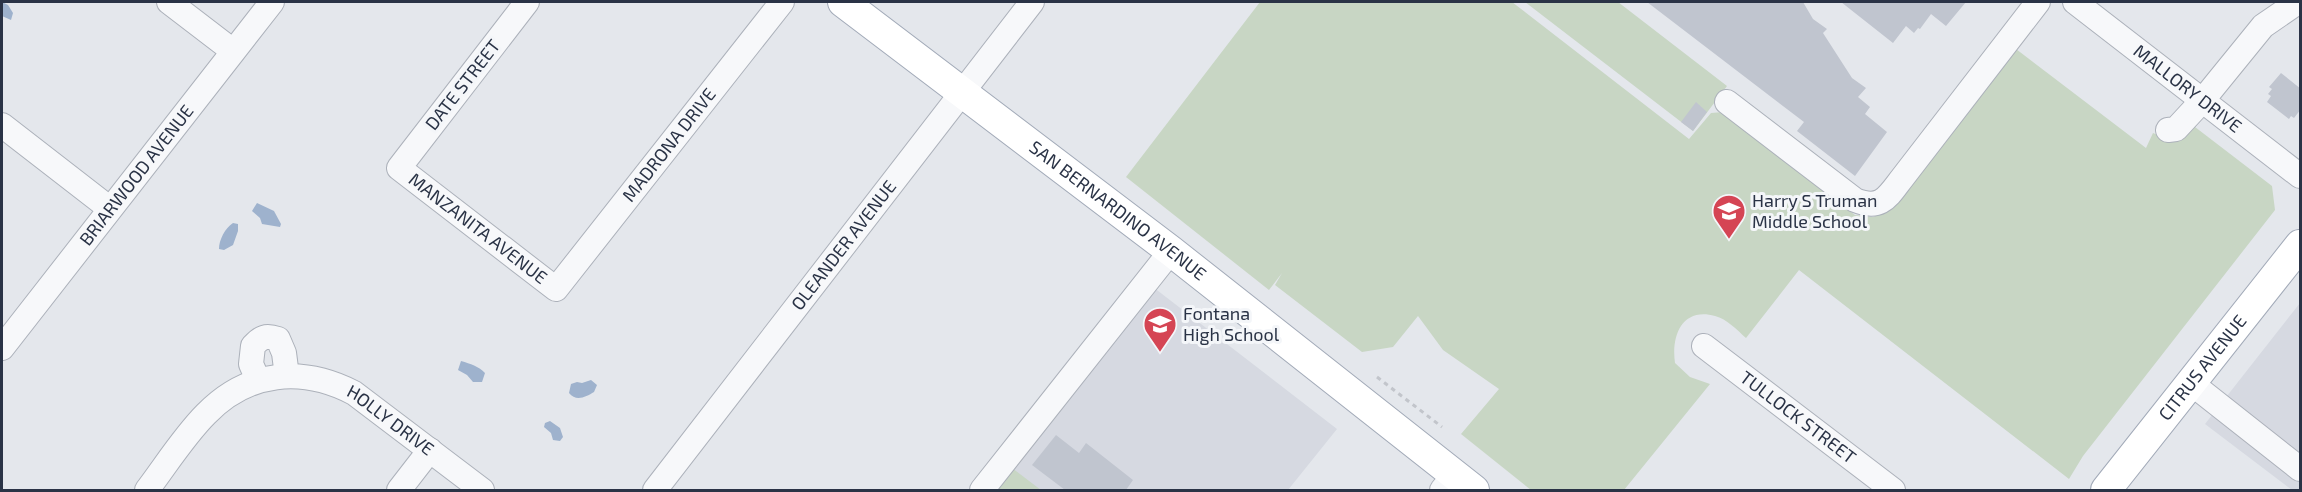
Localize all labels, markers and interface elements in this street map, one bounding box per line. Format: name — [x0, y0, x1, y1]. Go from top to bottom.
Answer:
street label: DATE STREET — [420, 34, 505, 134]
street label: MALLORY DRIVE — [2129, 39, 2246, 137]
street label: MADRONA DRIVE — [617, 83, 720, 206]
street label: BRIARWOOD AVENUE — [74, 100, 198, 249]
street label: SAN BERNARDINO AVENUE — [1025, 135, 1211, 285]
street label: MANZANITA AVENUE — [405, 168, 552, 288]
street label: OLEANDER AVENUE — [786, 175, 900, 314]
place label: Harry S Truman Middle School — [1752, 189, 1878, 232]
school or university icon: Harry S Truman Middle School — [1711, 193, 1747, 240]
place label: Fontana High School — [1183, 302, 1280, 345]
school or university icon: Fontana High School — [1142, 306, 1178, 353]
street label: CITRUS AVENUE — [2153, 310, 2251, 424]
street label: TULLOCK STREET — [1736, 366, 1861, 468]
street label: HOLLY DRIVE — [344, 379, 439, 460]

